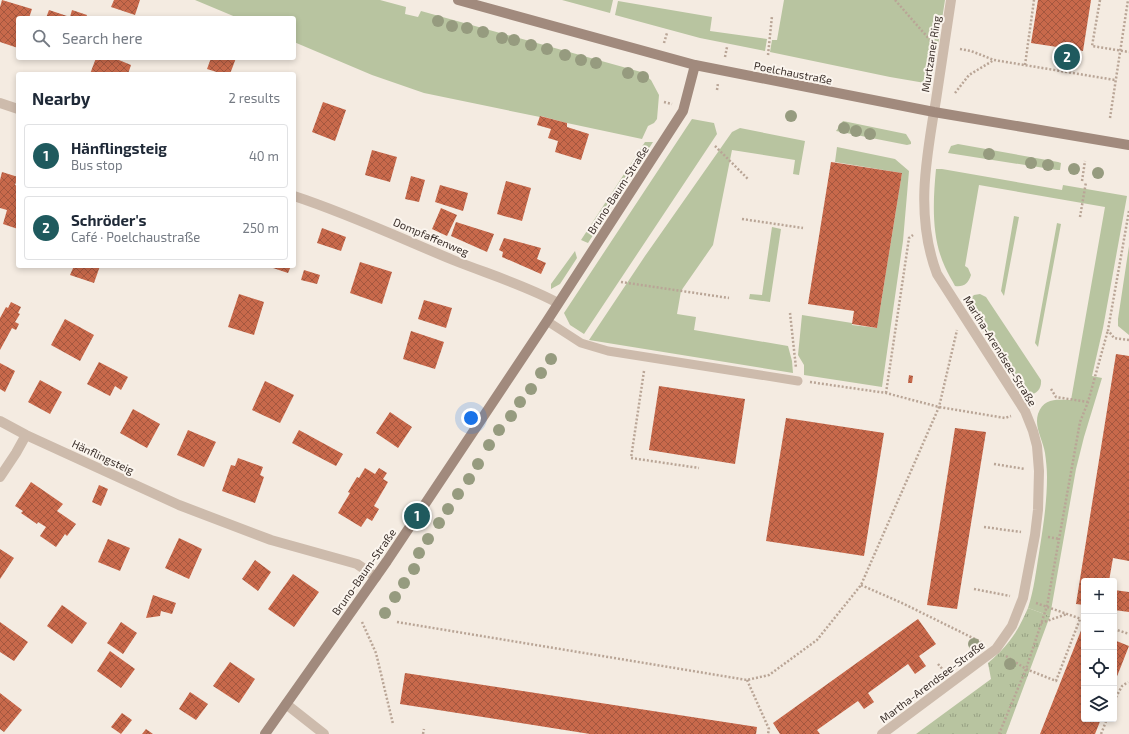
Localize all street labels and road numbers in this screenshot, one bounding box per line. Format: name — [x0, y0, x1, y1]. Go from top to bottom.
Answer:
street label: Murtzaner Ring — [918, 15, 943, 93]
street label: Poelchaustraße — [753, 59, 833, 86]
street label: Bruno-Baum-Straße — [584, 143, 651, 236]
street label: Dompfaffenweg — [391, 215, 471, 258]
street label: Martha-Arendsee-Straße — [961, 293, 1040, 408]
street label: Hänflingsteig — [70, 437, 136, 477]
street label: Bruno-Baum-Straße — [329, 526, 398, 618]
street label: Martha-Arendsee-Straße — [877, 638, 987, 725]

